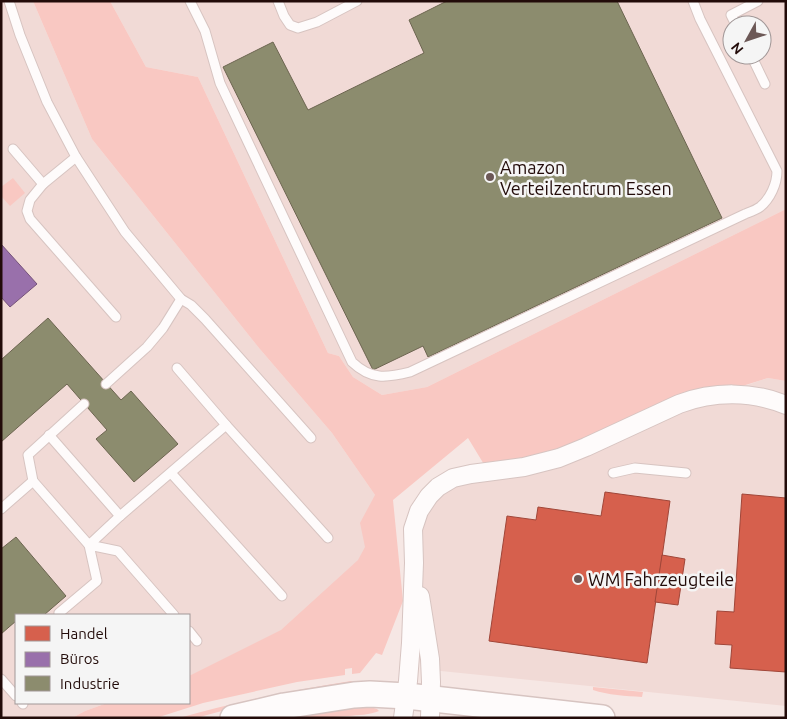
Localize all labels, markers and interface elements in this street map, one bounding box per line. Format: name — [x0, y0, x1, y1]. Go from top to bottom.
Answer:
north arrow — [722, 15, 772, 65]
text: N — [728, 39, 747, 58]
place label: Amazon Verteilzentrum Essen — [500, 157, 672, 198]
marker: Amazon Verteilzentrum Essen — [484, 171, 496, 183]
place label: WM Fahrzeugteile — [588, 569, 734, 589]
marker: WM Fahrzeugteile — [572, 573, 584, 585]
legend — [15, 614, 190, 704]
text: Handel — [60, 625, 108, 642]
text: Büros — [60, 650, 99, 667]
text: Industrie — [60, 675, 120, 692]

